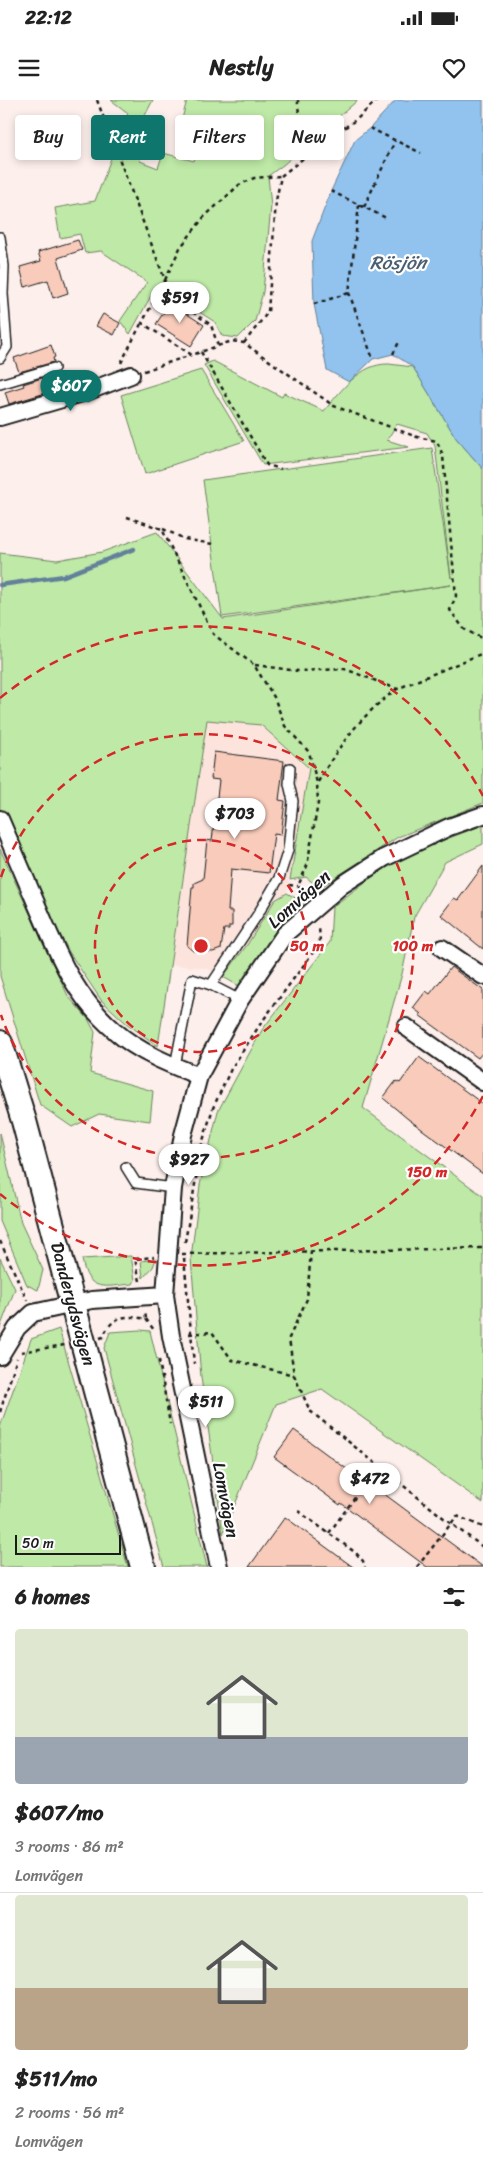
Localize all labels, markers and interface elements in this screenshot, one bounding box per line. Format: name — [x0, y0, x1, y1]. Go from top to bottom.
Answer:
text: 22:12 — [25, 1, 72, 34]
text: Nestly — [210, 48, 273, 87]
icon: menu — [15, 54, 43, 82]
icon: heart — [440, 54, 468, 82]
chip: Buy — [15, 115, 81, 160]
chip: Rent — [91, 115, 165, 160]
chip: Filters — [175, 115, 264, 160]
chip: New — [274, 115, 344, 160]
water label: Rösjön — [370, 246, 429, 279]
pin: $591 — [150, 282, 210, 324]
text: $591 — [161, 283, 199, 312]
pin: $607 — [41, 370, 101, 412]
text: $607 — [51, 371, 91, 400]
pin: $703 — [205, 798, 265, 840]
text: $703 — [216, 799, 254, 828]
street label: Lomvägen — [260, 861, 338, 937]
text: 50 m — [290, 933, 325, 959]
text: 100 m — [393, 933, 434, 959]
centre of rings — [192, 937, 210, 955]
pin: $927 — [159, 1144, 219, 1186]
text: $927 — [170, 1145, 208, 1174]
text: 150 m — [407, 1159, 448, 1185]
street label: Danderydsvägen — [41, 1238, 105, 1370]
pin: $511 — [176, 1386, 236, 1428]
text: $511 — [189, 1387, 223, 1416]
street label: Lomvägen — [203, 1459, 249, 1541]
pin: $472 — [340, 1462, 400, 1505]
text: $472 — [350, 1464, 390, 1493]
text: 50 m — [22, 1531, 54, 1556]
scale bar — [15, 1532, 121, 1555]
text: 6 homes — [15, 1578, 90, 1616]
icon: filters — [440, 1583, 468, 1611]
icon: home — [197, 1662, 287, 1752]
text: $607/mo — [15, 1794, 104, 1832]
text: 3 rooms · 86 m² — [15, 1832, 124, 1861]
text: Lomvägen — [15, 1861, 83, 1890]
icon: home — [197, 1927, 287, 2017]
text: $511/mo — [15, 2060, 97, 2098]
text: 2 rooms · 56 m² — [15, 2098, 124, 2127]
text: Lomvägen — [15, 2127, 83, 2156]

